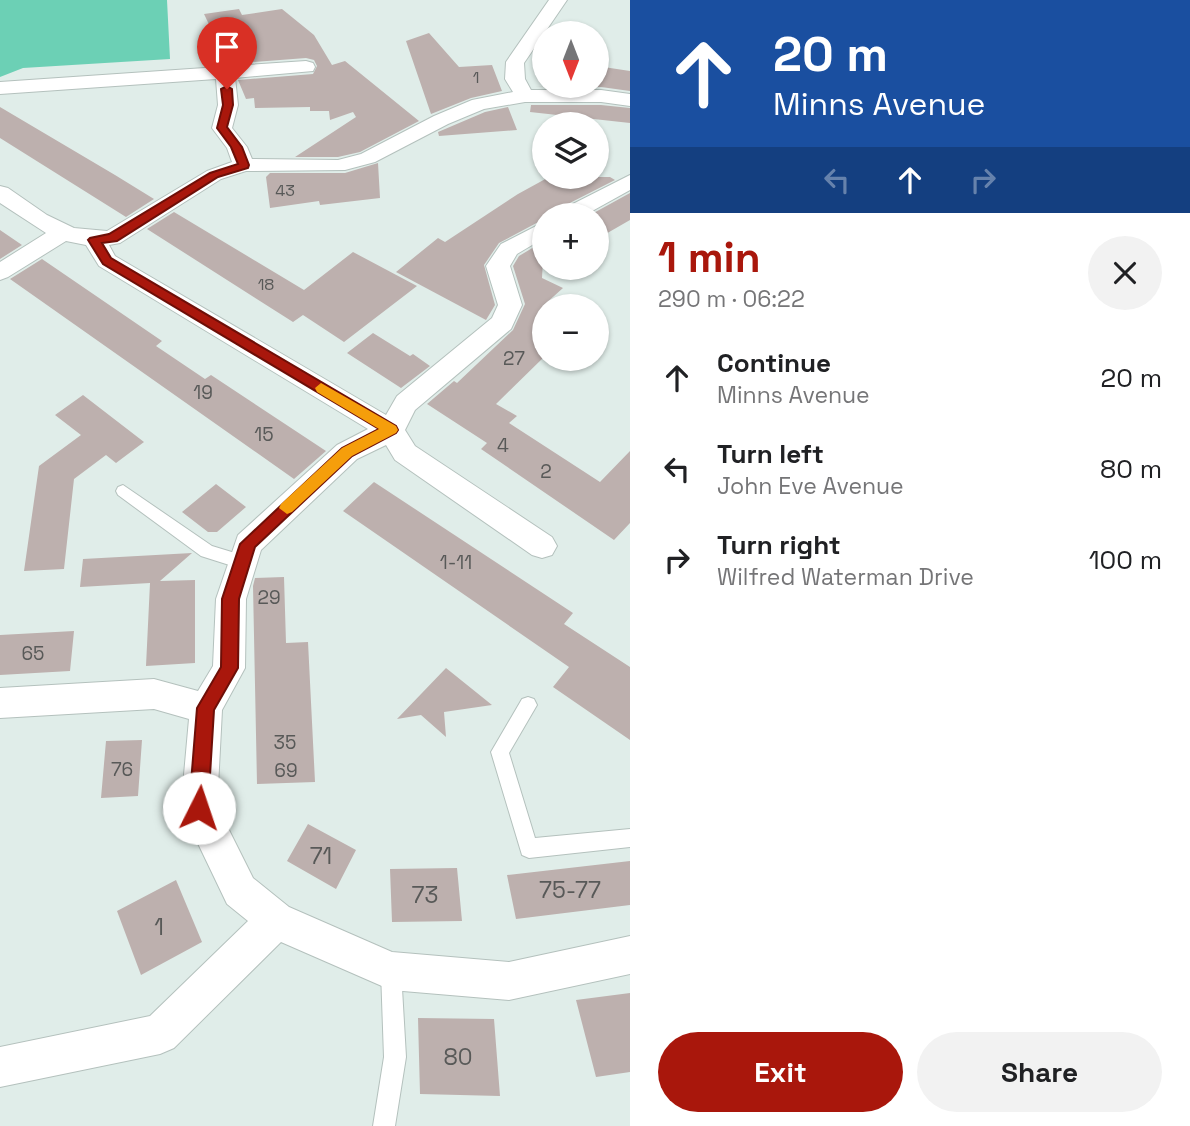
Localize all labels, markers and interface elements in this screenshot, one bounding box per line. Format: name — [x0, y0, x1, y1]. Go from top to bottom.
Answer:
pin — [197, 17, 257, 89]
north arrow — [532, 21, 609, 98]
map controls — [532, 21, 609, 371]
text: 20 m — [773, 23, 888, 85]
icon: arrive — [208, 28, 246, 66]
icon: ahead — [658, 28, 749, 119]
house number: 1 — [473, 67, 479, 88]
text: Minns Avenue — [773, 84, 985, 124]
button: layers — [532, 112, 609, 189]
icon: left — [818, 161, 856, 199]
icon: ahead — [891, 161, 929, 199]
icon: right — [964, 161, 1002, 199]
house number: 43 — [275, 180, 295, 201]
button: + — [532, 203, 609, 280]
text: 1 min — [658, 231, 761, 284]
button: close — [1088, 236, 1162, 310]
house number: 18 — [258, 274, 274, 295]
text: 290 m · 06:22 — [658, 284, 805, 314]
button: − — [532, 294, 609, 371]
house number: 27 — [503, 346, 525, 371]
text: Continue — [717, 346, 831, 380]
icon: ahead — [658, 359, 696, 397]
text: 20 m — [1101, 361, 1162, 395]
house number: 19 — [193, 380, 213, 405]
text: Minns Avenue — [717, 380, 870, 410]
house number: 15 — [254, 422, 274, 447]
house number: 4 — [497, 433, 509, 458]
text: Turn left — [717, 437, 824, 471]
icon: left — [658, 450, 696, 488]
text: 80 m — [1100, 452, 1162, 486]
house number: 2 — [540, 459, 552, 484]
text: John Eve Avenue — [717, 471, 904, 501]
text: Turn right — [717, 528, 841, 562]
icon: right — [658, 541, 696, 579]
text: 100 m — [1089, 543, 1162, 577]
house number: 1-11 — [440, 550, 472, 575]
text: Wilfred Waterman Drive — [717, 562, 974, 592]
house number: 29 — [257, 585, 281, 610]
house number: 65 — [21, 641, 45, 666]
house number: 35 — [274, 730, 296, 755]
house number: 76 — [111, 757, 133, 782]
house number: 69 — [274, 758, 298, 783]
position arrow — [162, 771, 236, 845]
house number: 71 — [310, 841, 332, 871]
house number: 75-77 — [539, 875, 601, 905]
house number: 73 — [412, 880, 438, 910]
house number: 1 — [154, 912, 164, 942]
button: Exit — [658, 1032, 903, 1112]
button: Share — [917, 1032, 1162, 1112]
house number: 80 — [443, 1042, 473, 1072]

